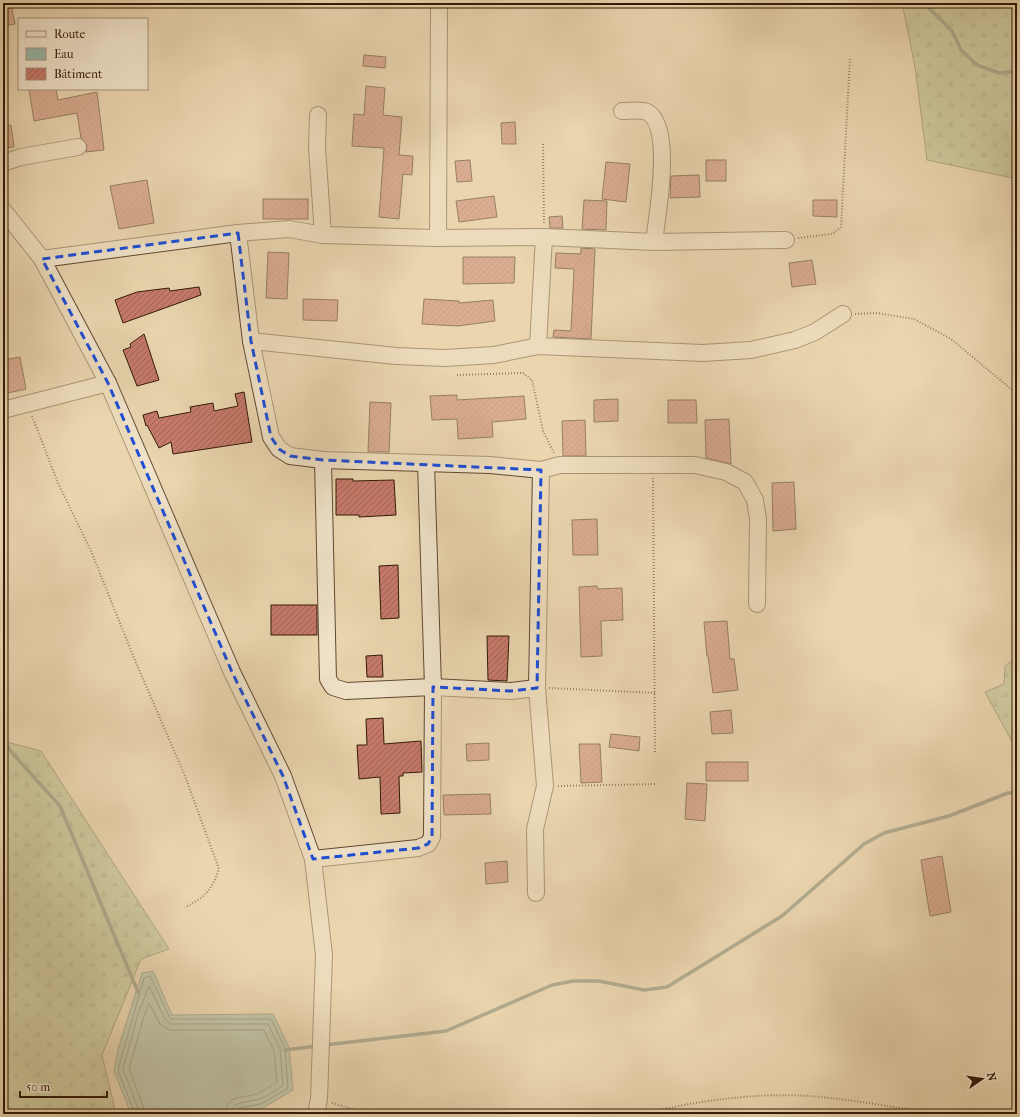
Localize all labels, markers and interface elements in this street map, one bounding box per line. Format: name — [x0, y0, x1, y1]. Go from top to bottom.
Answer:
legend — [18, 18, 148, 90]
text: Route — [54, 27, 86, 41]
text: Eau — [54, 47, 74, 61]
text: Bâtiment — [54, 67, 103, 81]
north arrow — [962, 1059, 1002, 1099]
text: N — [984, 1071, 999, 1083]
scale bar — [20, 1073, 107, 1099]
text: 50 m — [26, 1080, 50, 1094]

